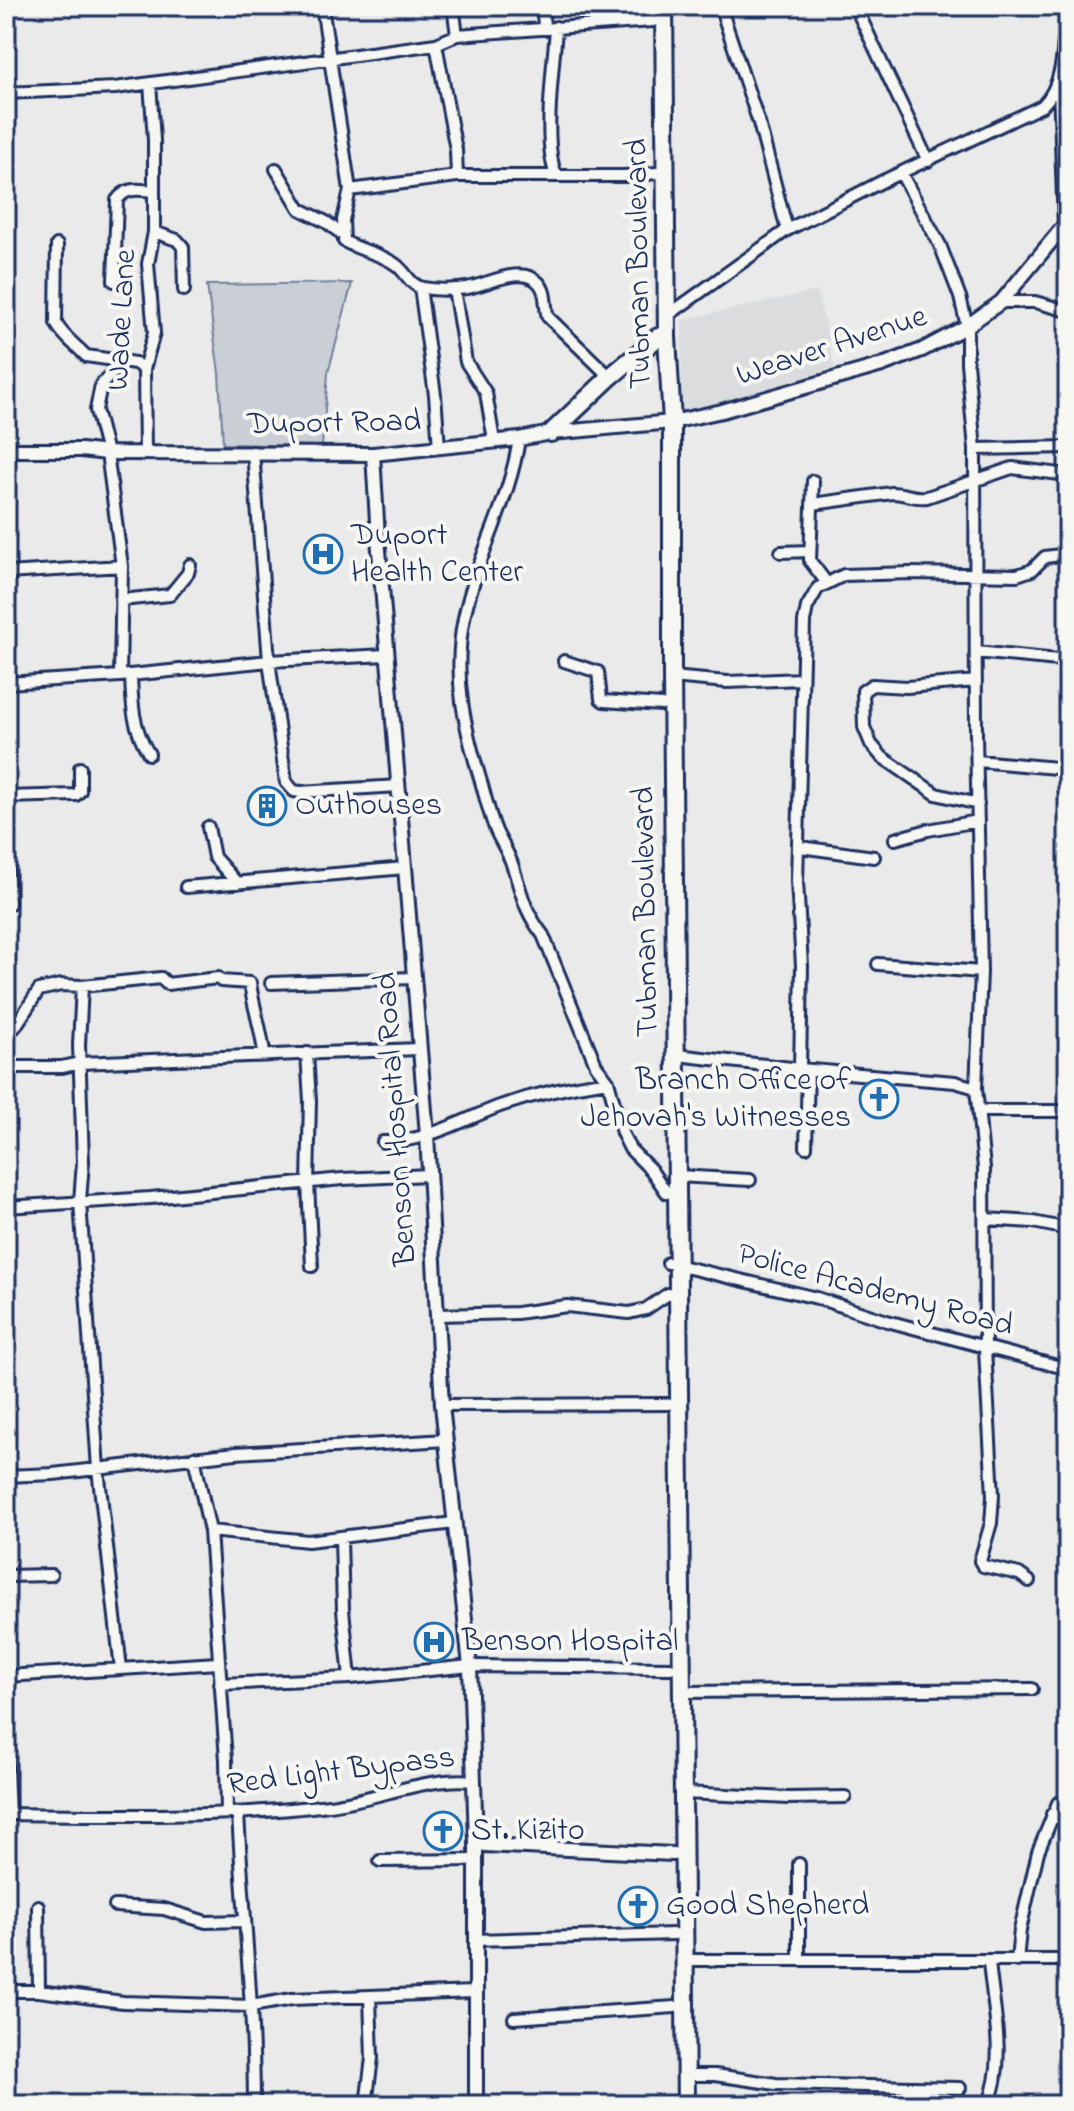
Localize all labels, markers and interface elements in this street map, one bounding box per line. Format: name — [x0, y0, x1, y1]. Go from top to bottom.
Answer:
street label: Tubman Boulevard — [614, 138, 666, 390]
street label: Wade Lane — [96, 247, 150, 392]
street label: Weaver Avenue — [731, 294, 934, 400]
street label: Duport Road — [246, 399, 421, 449]
place label: Duport Health Center — [350, 513, 523, 597]
hospital icon: Duport Health Center — [302, 533, 344, 575]
place label: Outhouses — [295, 783, 442, 830]
building icon: Outhouses — [246, 785, 288, 827]
street label: Tubman Boulevard — [621, 786, 673, 1038]
street label: Benson Hospital Road — [363, 971, 431, 1268]
place label: Branch Office of Jehovah's Witnesses — [581, 1058, 851, 1142]
church icon: Branch Office of Jehovah's Witnesses — [858, 1078, 900, 1120]
street label: Police Academy Road — [732, 1232, 1018, 1350]
place label: Benson Hospital — [461, 1619, 678, 1666]
hospital icon: Benson Hospital — [413, 1621, 455, 1663]
street label: Red Light Bypass — [224, 1735, 458, 1809]
place label: St. Kizito — [471, 1808, 585, 1855]
church icon: St. Kizito — [422, 1810, 464, 1852]
place label: Good Shepherd — [666, 1883, 869, 1930]
church icon: Good Shepherd — [617, 1885, 659, 1927]

